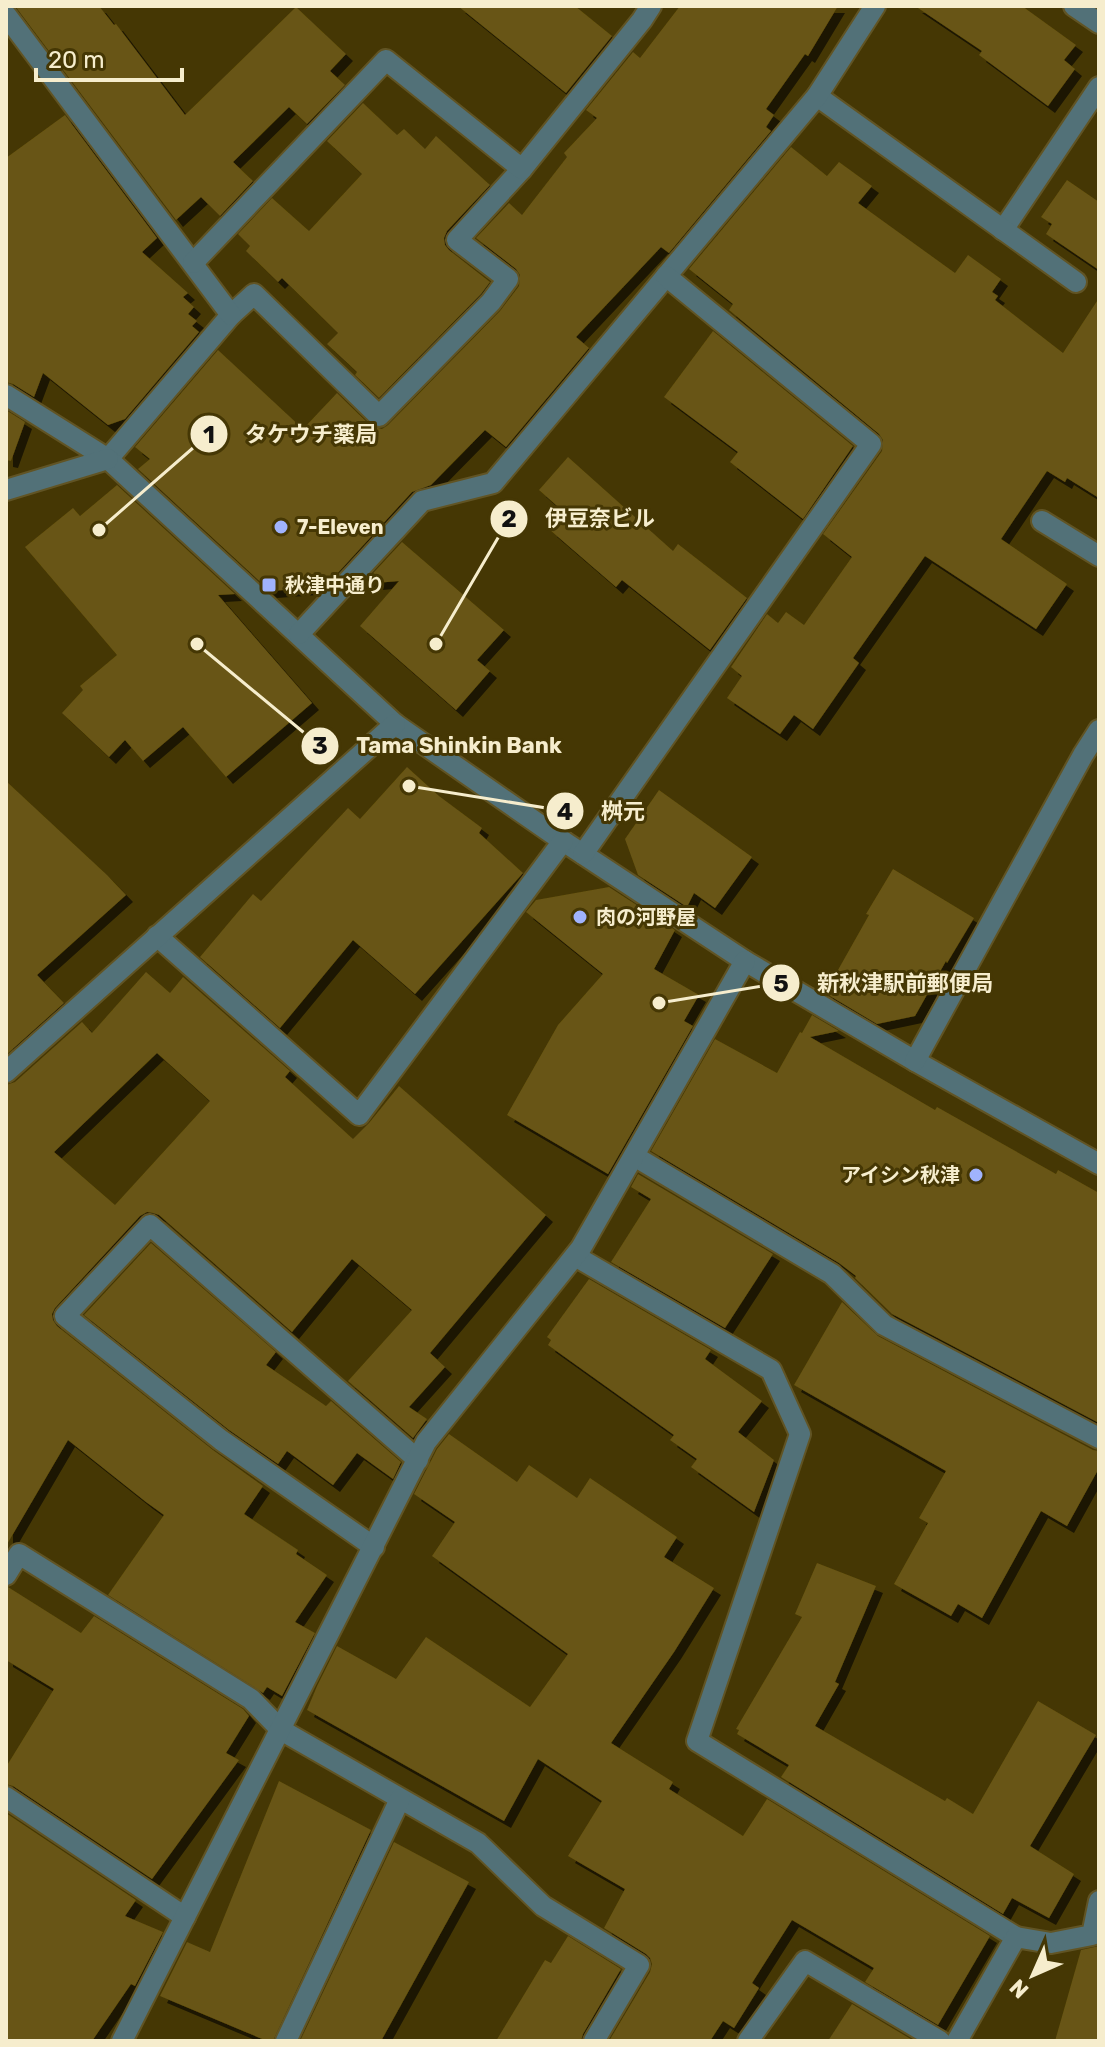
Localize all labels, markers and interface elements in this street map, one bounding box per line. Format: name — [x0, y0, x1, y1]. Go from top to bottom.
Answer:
scale bar — [36, 32, 182, 82]
text: 20 m — [48, 46, 105, 74]
callout: タケウチ薬局 — [189, 411, 393, 457]
text: 1 — [203, 421, 215, 449]
text: タケウチ薬局 — [245, 421, 377, 448]
callout: 伊豆奈ビル — [489, 496, 671, 542]
text: 2 — [501, 505, 517, 533]
text: 伊豆奈ビル — [545, 505, 655, 532]
place label: 7-Eleven — [297, 515, 384, 539]
marker: 7-Eleven — [272, 518, 290, 536]
place label: 秋津中通り — [285, 573, 385, 597]
marker: 秋津中通り — [260, 576, 278, 594]
callout: Tama Shinkin Bank — [300, 723, 578, 769]
text: 3 — [312, 732, 328, 760]
text: Tama Shinkin Bank — [356, 732, 562, 759]
callout: 桝元 — [545, 788, 661, 834]
text: 4 — [557, 798, 573, 826]
text: 桝元 — [601, 798, 645, 825]
place label: 肉の河野屋 — [596, 905, 696, 929]
marker: 肉の河野屋 — [571, 908, 589, 926]
callout: 新秋津駅前郵便局 — [761, 960, 1009, 1006]
text: 5 — [773, 970, 789, 998]
text: 新秋津駅前郵便局 — [817, 970, 993, 997]
place label: アイシン秋津 — [841, 1163, 960, 1187]
marker: アイシン秋津 — [967, 1166, 985, 1184]
north arrow — [993, 1935, 1073, 2015]
text: N — [1004, 1974, 1034, 2004]

